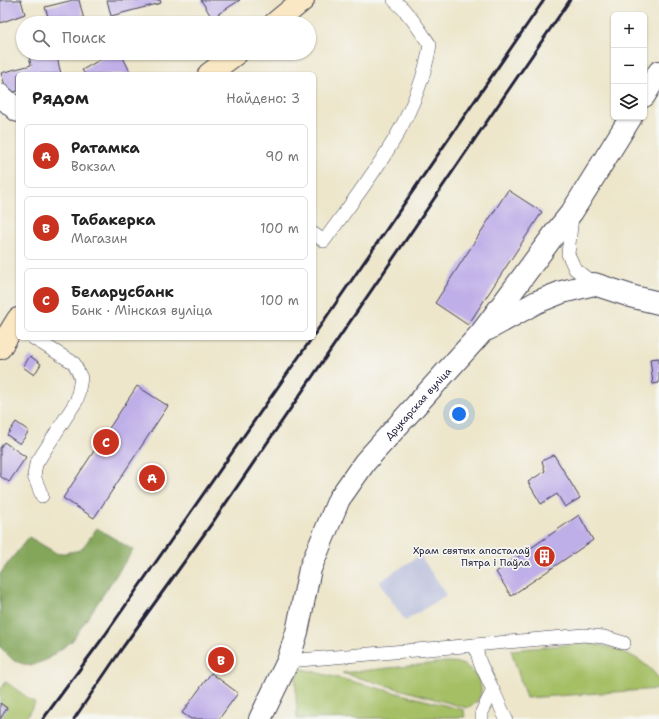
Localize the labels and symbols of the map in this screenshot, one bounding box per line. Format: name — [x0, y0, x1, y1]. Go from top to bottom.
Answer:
street label: Друкарская вуліца — [382, 364, 454, 442]
your location — [449, 404, 469, 424]
pin: C — [93, 427, 119, 457]
pin: A — [139, 463, 165, 493]
building icon: Храм святых апосталаў Пятра і Паўла — [532, 543, 558, 569]
place label: Храм святых апосталаў Пятра і Паўла — [413, 544, 531, 569]
pin: B — [208, 645, 234, 675]

